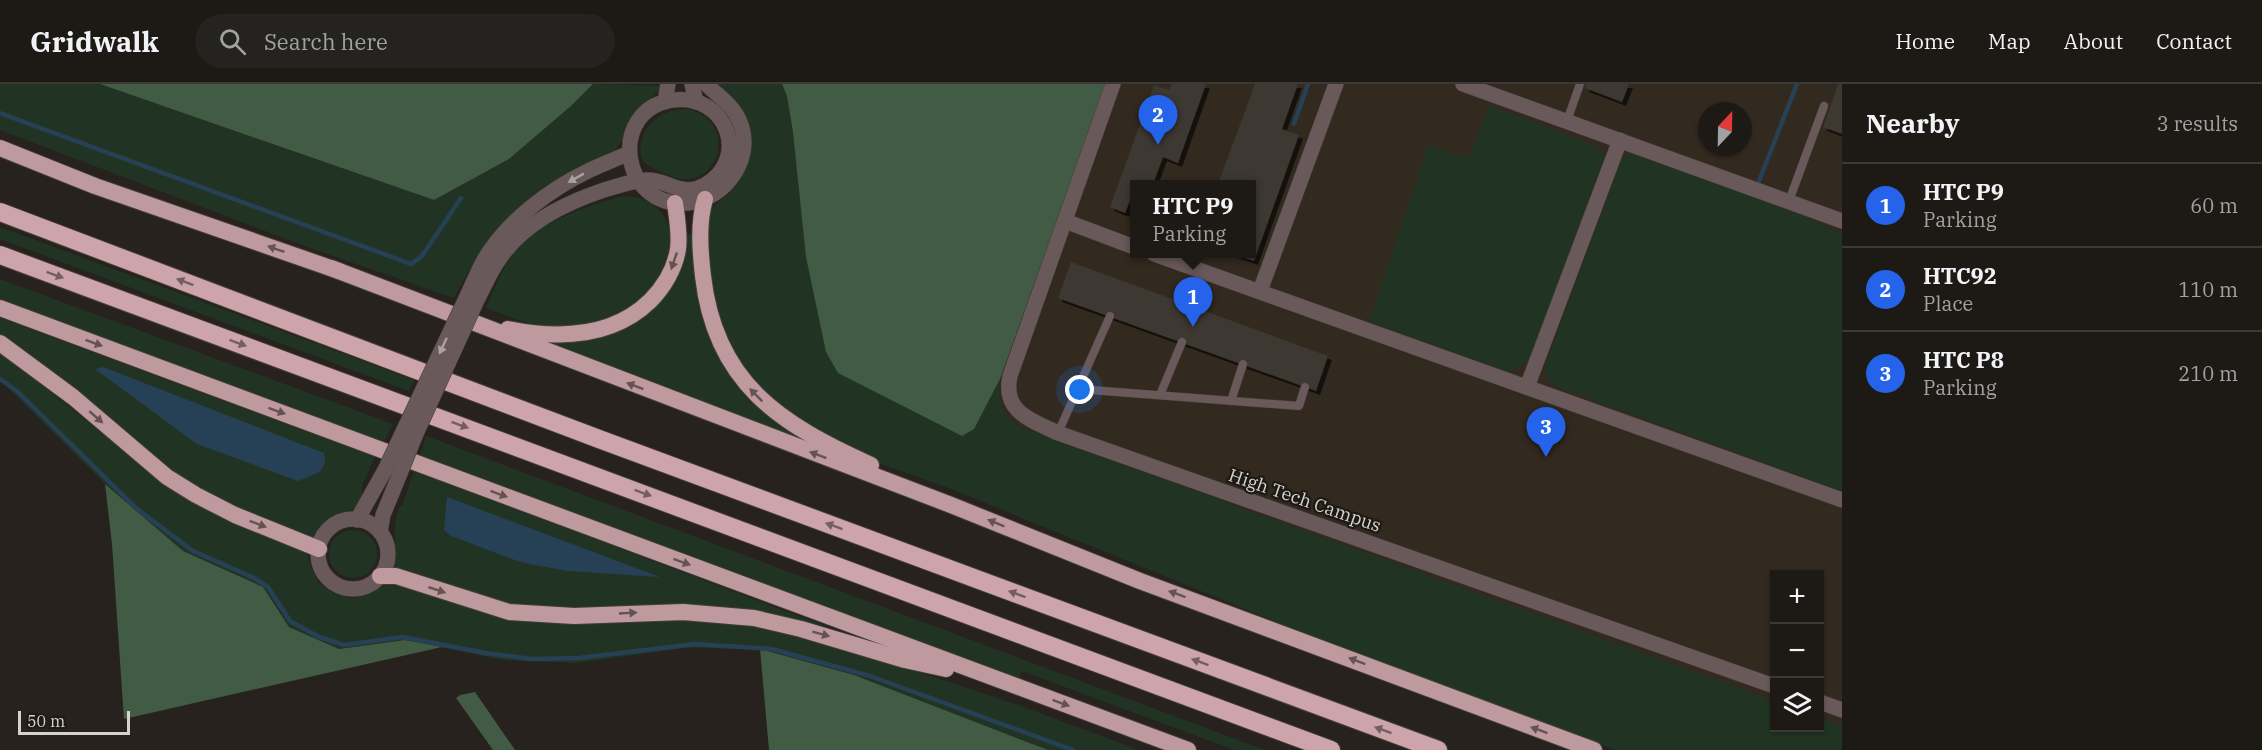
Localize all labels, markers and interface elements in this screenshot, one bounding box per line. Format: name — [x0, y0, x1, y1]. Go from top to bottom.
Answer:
search box — [195, 14, 615, 68]
text: Gridwalk — [30, 23, 159, 60]
icon: search — [216, 25, 249, 58]
text: Search here — [264, 27, 388, 56]
text: Home — [1895, 27, 1955, 55]
text: Map — [1988, 27, 2031, 55]
text: About — [2064, 27, 2123, 55]
text: Contact — [2156, 27, 2232, 55]
pin: 2 — [1138, 95, 1178, 145]
north arrow — [1698, 102, 1752, 156]
text: Nearby — [1866, 106, 1960, 140]
text: 3 results — [2157, 110, 2238, 137]
one-way arrow — [567, 173, 584, 183]
text: HTC P9 — [1923, 177, 2004, 206]
popup — [1130, 180, 1256, 258]
text: HTC P9 — [1153, 191, 1233, 220]
text: 1 — [1880, 192, 1892, 219]
text: 60 m — [2190, 192, 2238, 219]
text: Parking — [1923, 206, 1997, 233]
text: Parking — [1153, 220, 1226, 247]
one-way arrow — [267, 243, 285, 253]
one-way arrow — [669, 252, 679, 270]
text: HTC92 — [1923, 261, 1997, 290]
one-way arrow — [46, 271, 64, 280]
text: 2 — [1880, 276, 1892, 303]
text: 110 m — [2178, 276, 2238, 303]
one-way arrow — [176, 277, 194, 287]
pin: 1 — [1174, 278, 1212, 327]
text: Place — [1923, 290, 1973, 317]
one-way arrow — [438, 338, 447, 355]
one-way arrow — [85, 339, 103, 348]
one-way arrow — [229, 339, 247, 348]
text: HTC P8 — [1923, 345, 2004, 374]
text: 3 — [1880, 360, 1892, 387]
text: 210 m — [2178, 360, 2238, 387]
text: Parking — [1923, 374, 1997, 401]
your location — [1065, 375, 1094, 404]
one-way arrow — [626, 381, 644, 391]
one-way arrow — [750, 388, 764, 402]
one-way arrow — [268, 407, 286, 416]
pin: 3 — [1526, 408, 1566, 457]
one-way arrow — [88, 411, 104, 424]
one-way arrow — [451, 421, 469, 431]
one-way arrow — [809, 450, 827, 460]
street label: High Tech Campus — [1226, 463, 1384, 537]
one-way arrow — [490, 489, 508, 499]
one-way arrow — [634, 489, 652, 499]
one-way arrow — [986, 518, 1004, 528]
one-way arrow — [249, 519, 267, 529]
one-way arrow — [825, 521, 843, 531]
one-way arrow — [673, 557, 691, 567]
map controls — [1770, 570, 1824, 732]
button: + — [1770, 570, 1824, 624]
one-way arrow — [428, 586, 446, 595]
one-way arrow — [1008, 588, 1026, 598]
one-way arrow — [1168, 589, 1186, 599]
one-way arrow — [619, 608, 638, 617]
button: − — [1770, 624, 1824, 678]
one-way arrow — [812, 630, 830, 639]
one-way arrow — [1191, 656, 1209, 666]
one-way arrow — [1348, 656, 1366, 665]
button: layers — [1770, 678, 1824, 732]
one-way arrow — [1052, 698, 1070, 708]
scale bar — [18, 708, 130, 736]
text: 50 m — [27, 711, 65, 731]
one-way arrow — [1374, 724, 1392, 734]
one-way arrow — [1530, 724, 1548, 734]

